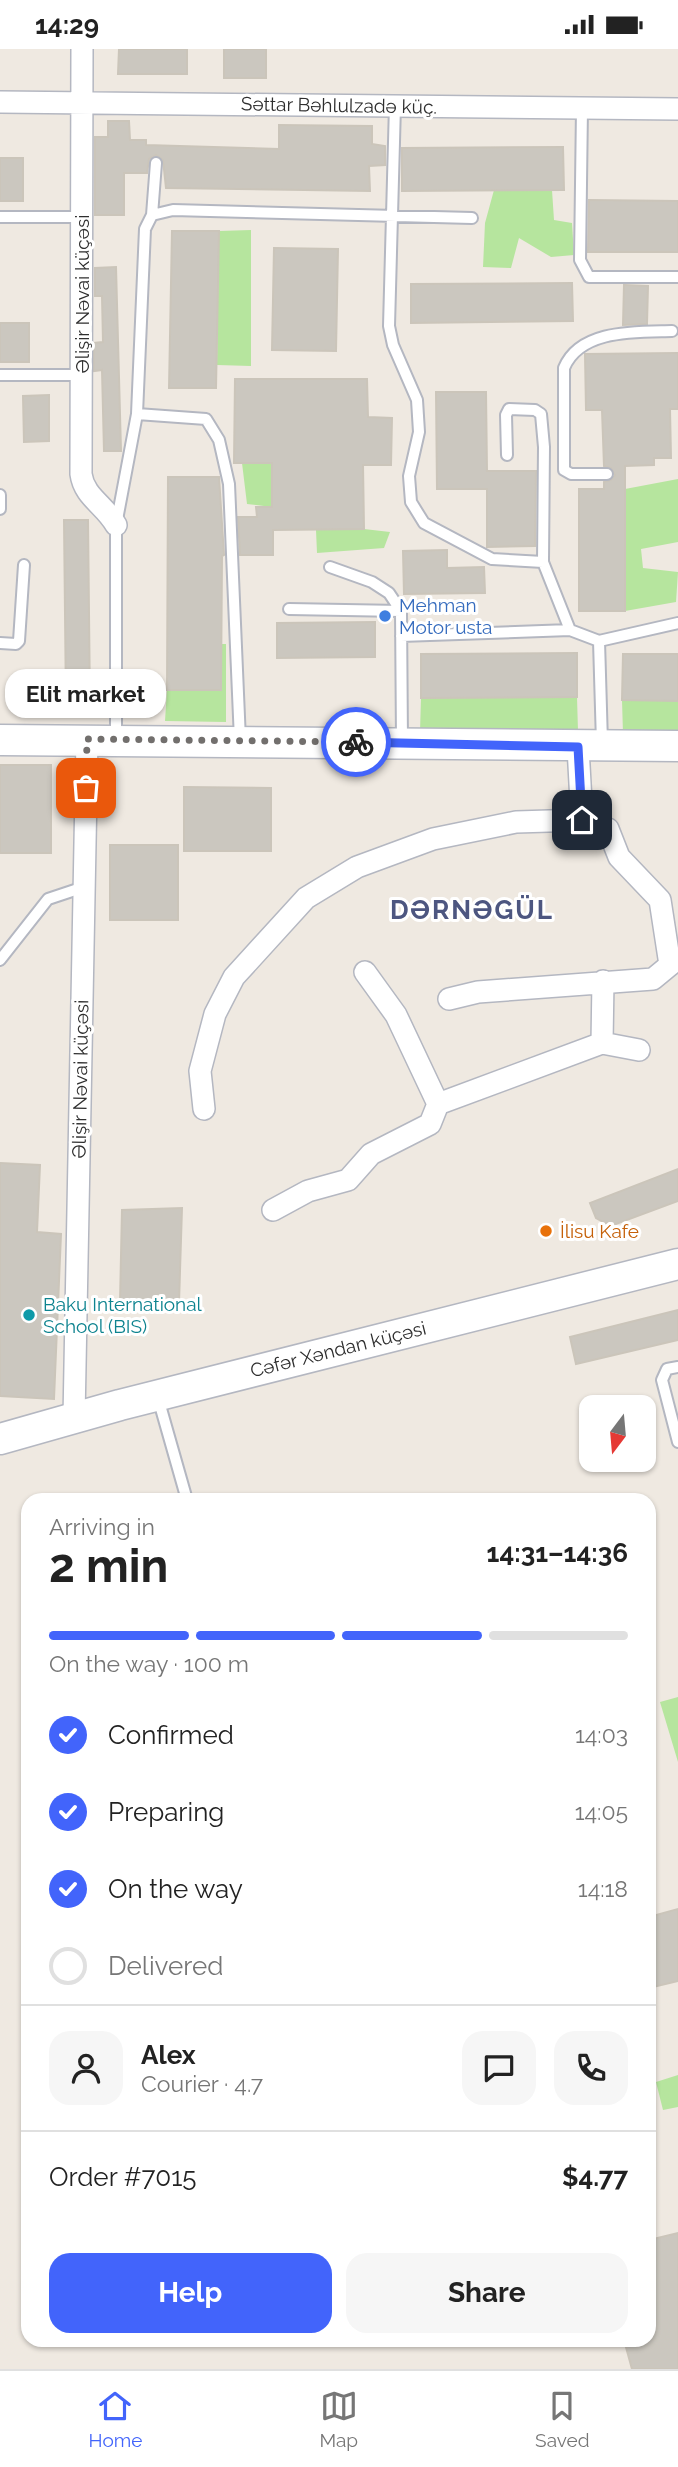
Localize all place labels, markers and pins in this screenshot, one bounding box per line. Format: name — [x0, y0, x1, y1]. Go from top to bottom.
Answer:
place label: Mehman Motor usta — [399, 594, 492, 638]
marker: Mehman Motor usta — [377, 608, 393, 624]
callout: Elit market — [6, 669, 166, 718]
pin — [56, 758, 116, 818]
pin — [552, 790, 612, 850]
place label: İlisu Kafe — [560, 1220, 639, 1242]
marker: İlisu Kafe — [538, 1223, 554, 1239]
place label: Baku International School (BIS) — [43, 1293, 203, 1337]
marker: Baku International School (BIS) — [21, 1307, 37, 1323]

